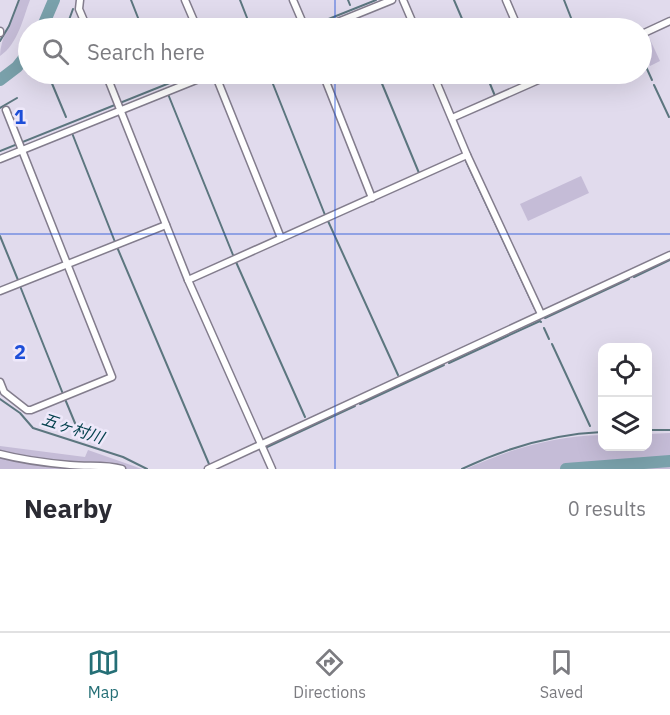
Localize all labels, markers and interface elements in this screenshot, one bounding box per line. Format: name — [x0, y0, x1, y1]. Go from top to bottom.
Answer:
search box — [18, 18, 652, 84]
icon: search — [39, 35, 72, 68]
text: Search here — [87, 37, 205, 66]
text: 1 — [14, 103, 26, 130]
text: 2 — [14, 338, 26, 365]
map controls — [598, 343, 652, 451]
button: locate — [598, 343, 652, 397]
button: layers — [598, 397, 652, 451]
water label: 五ヶ村川 — [39, 409, 108, 448]
text: Nearby — [24, 491, 112, 525]
text: 0 results — [568, 495, 646, 522]
tab: Map — [87, 646, 120, 702]
tab: Directions — [293, 646, 366, 702]
tab: Saved — [540, 646, 583, 702]

